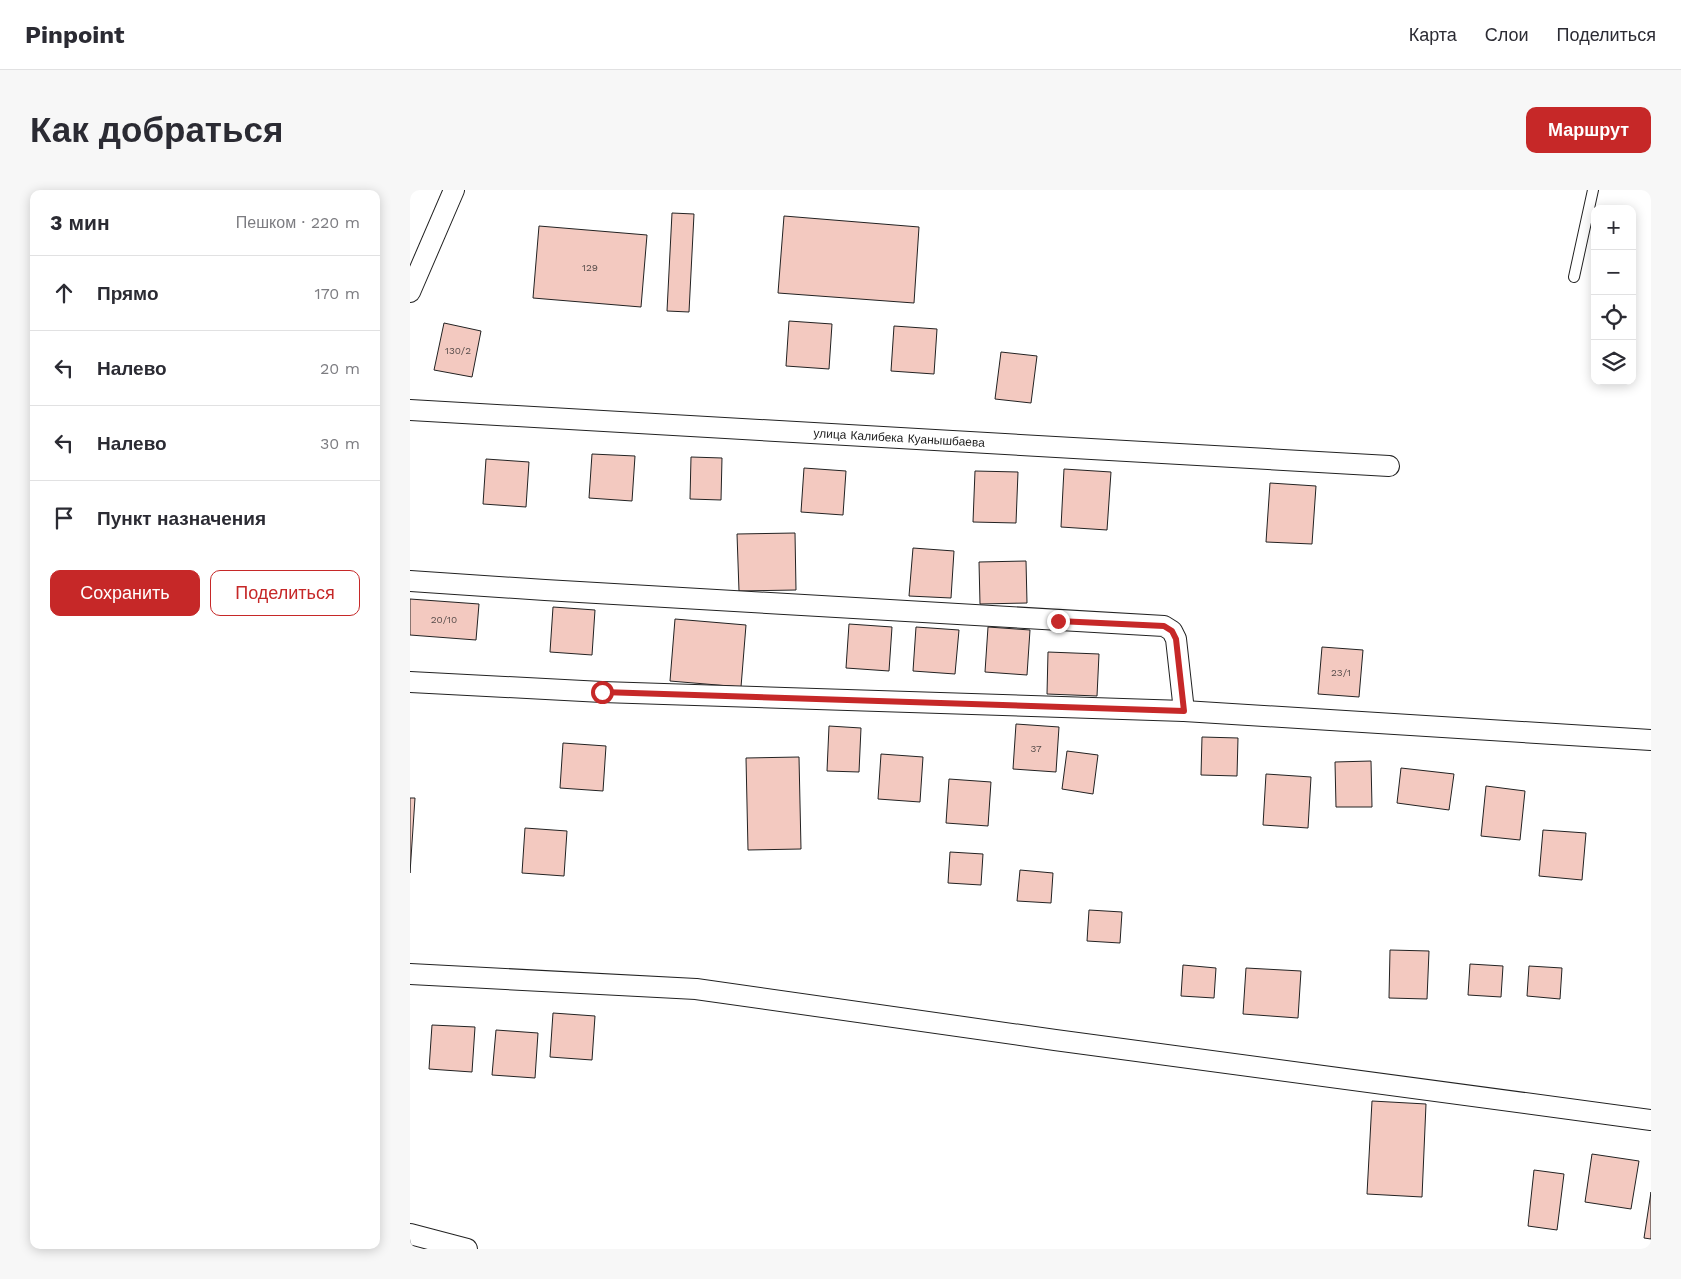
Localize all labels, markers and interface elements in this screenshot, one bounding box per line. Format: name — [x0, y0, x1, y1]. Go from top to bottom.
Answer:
text: Pinpoint — [25, 21, 125, 49]
text: Карта — [1409, 24, 1457, 45]
text: Слои — [1485, 24, 1529, 45]
text: Поделиться — [1557, 24, 1656, 45]
button: Маршрут — [1526, 107, 1651, 153]
text: Как добраться — [30, 109, 283, 151]
map controls — [1591, 205, 1636, 385]
button: + — [1591, 205, 1636, 250]
text: 3 мин — [50, 210, 110, 235]
text: Пешком · 220 m — [236, 213, 360, 232]
button: − — [1591, 250, 1636, 295]
house number: 129 — [582, 262, 598, 273]
icon: ahead — [50, 279, 78, 307]
text: Прямо — [97, 282, 159, 305]
text: 170 m — [314, 284, 360, 303]
button: locate — [1591, 295, 1636, 340]
button: layers — [1591, 340, 1636, 385]
house number: 130/2 — [445, 345, 471, 356]
icon: left — [50, 354, 78, 382]
text: Налево — [97, 357, 167, 380]
text: 20 m — [320, 359, 360, 378]
street label: улица Калибека Куанышбаева — [813, 426, 986, 450]
icon: left — [50, 429, 78, 457]
text: Налево — [97, 432, 167, 455]
text: 30 m — [320, 434, 360, 453]
icon: arrive — [50, 504, 78, 532]
text: Пункт назначения — [97, 507, 266, 530]
button: Сохранить — [50, 570, 200, 616]
button: Поделиться — [210, 570, 360, 616]
route end — [1047, 610, 1070, 633]
house number: 20/10 — [431, 614, 457, 625]
house number: 23/1 — [1331, 667, 1351, 678]
route start — [591, 681, 614, 704]
house number: 37 — [1030, 743, 1042, 754]

